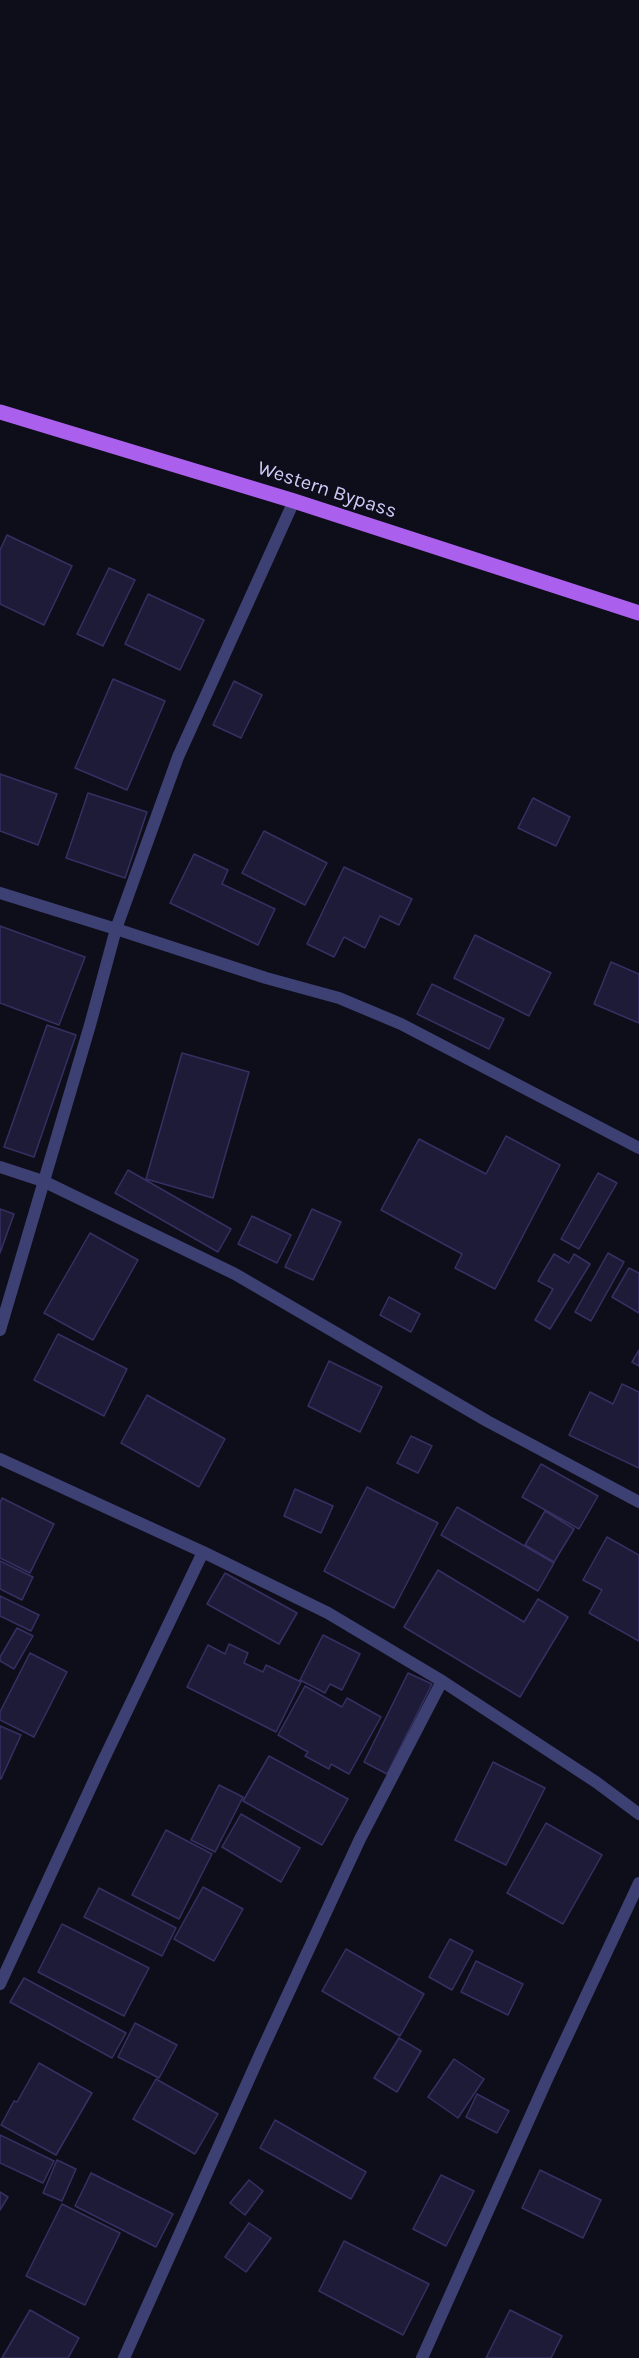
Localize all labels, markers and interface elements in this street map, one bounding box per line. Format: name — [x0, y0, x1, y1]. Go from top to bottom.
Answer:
street label: Western Bypass — [254, 456, 400, 524]

